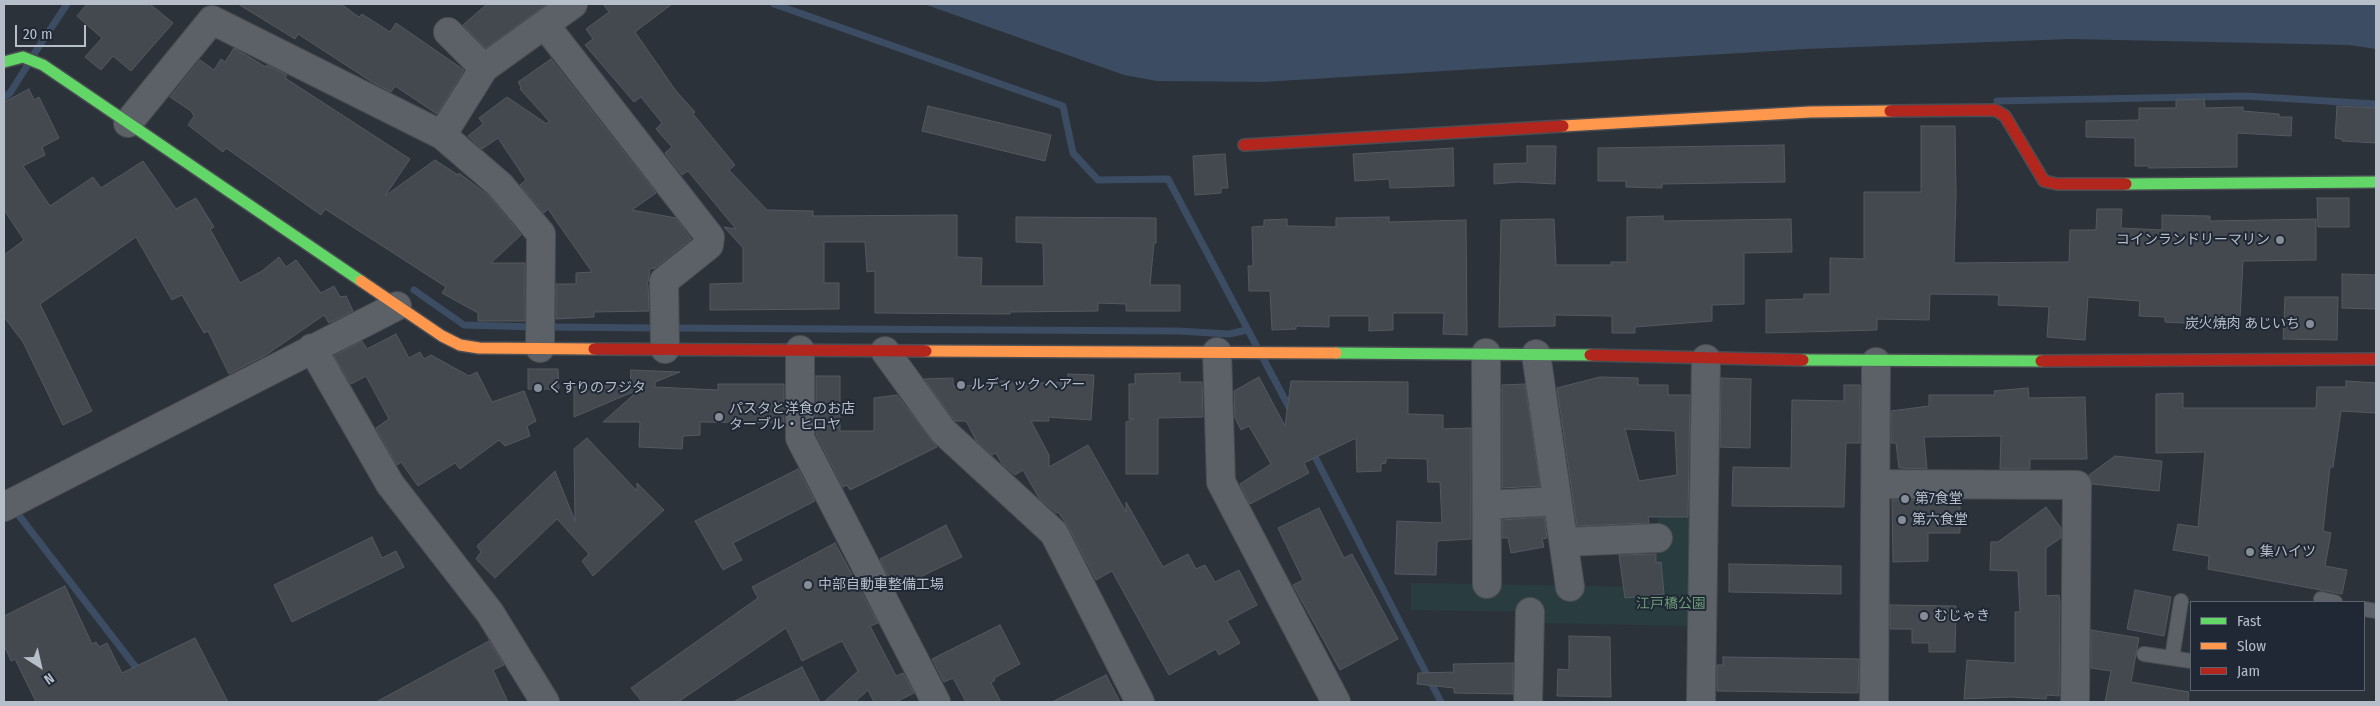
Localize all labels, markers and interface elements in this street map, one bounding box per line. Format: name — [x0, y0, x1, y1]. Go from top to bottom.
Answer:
scale bar — [18, 15, 89, 47]
text: 20 m — [23, 25, 53, 43]
place label: コインランドリーマリン — [2116, 232, 2270, 248]
marker: コインランドリーマリン — [2274, 234, 2286, 246]
place label: 炭火焼肉 あじいち — [2185, 316, 2300, 332]
marker: 炭火焼肉 あじいち — [2304, 318, 2316, 330]
place label: ルディック ヘアー — [971, 377, 1085, 393]
marker: ルディック ヘアー — [955, 379, 967, 391]
place label: くすりのフジタ — [548, 380, 646, 396]
marker: くすりのフジタ — [532, 382, 544, 394]
place label: パスタと洋食のお店 ターブル・ヒロヤ — [729, 401, 855, 434]
marker: パスタと洋食のお店 ターブル・ヒロヤ — [713, 411, 725, 423]
place label: 第7食堂 — [1915, 491, 1963, 507]
marker: 第7食堂 — [1899, 493, 1911, 505]
place label: 第六食堂 — [1912, 512, 1968, 528]
marker: 第六食堂 — [1896, 514, 1908, 526]
place label: 集ハイツ — [2260, 544, 2316, 560]
marker: 集ハイツ — [2244, 546, 2256, 558]
place label: 中部自動車整備工場 — [818, 577, 944, 593]
marker: 中部自動車整備工場 — [802, 579, 814, 591]
park label: 江戸橋公園 — [1636, 596, 1706, 612]
legend — [2190, 601, 2365, 691]
place label: むじゃき — [1934, 608, 1990, 624]
marker: むじゃき — [1918, 610, 1930, 622]
text: Fast — [2237, 612, 2261, 630]
text: Slow — [2237, 637, 2266, 655]
north arrow — [15, 641, 65, 691]
text: Jam — [2237, 662, 2260, 680]
text: N — [41, 669, 57, 688]

